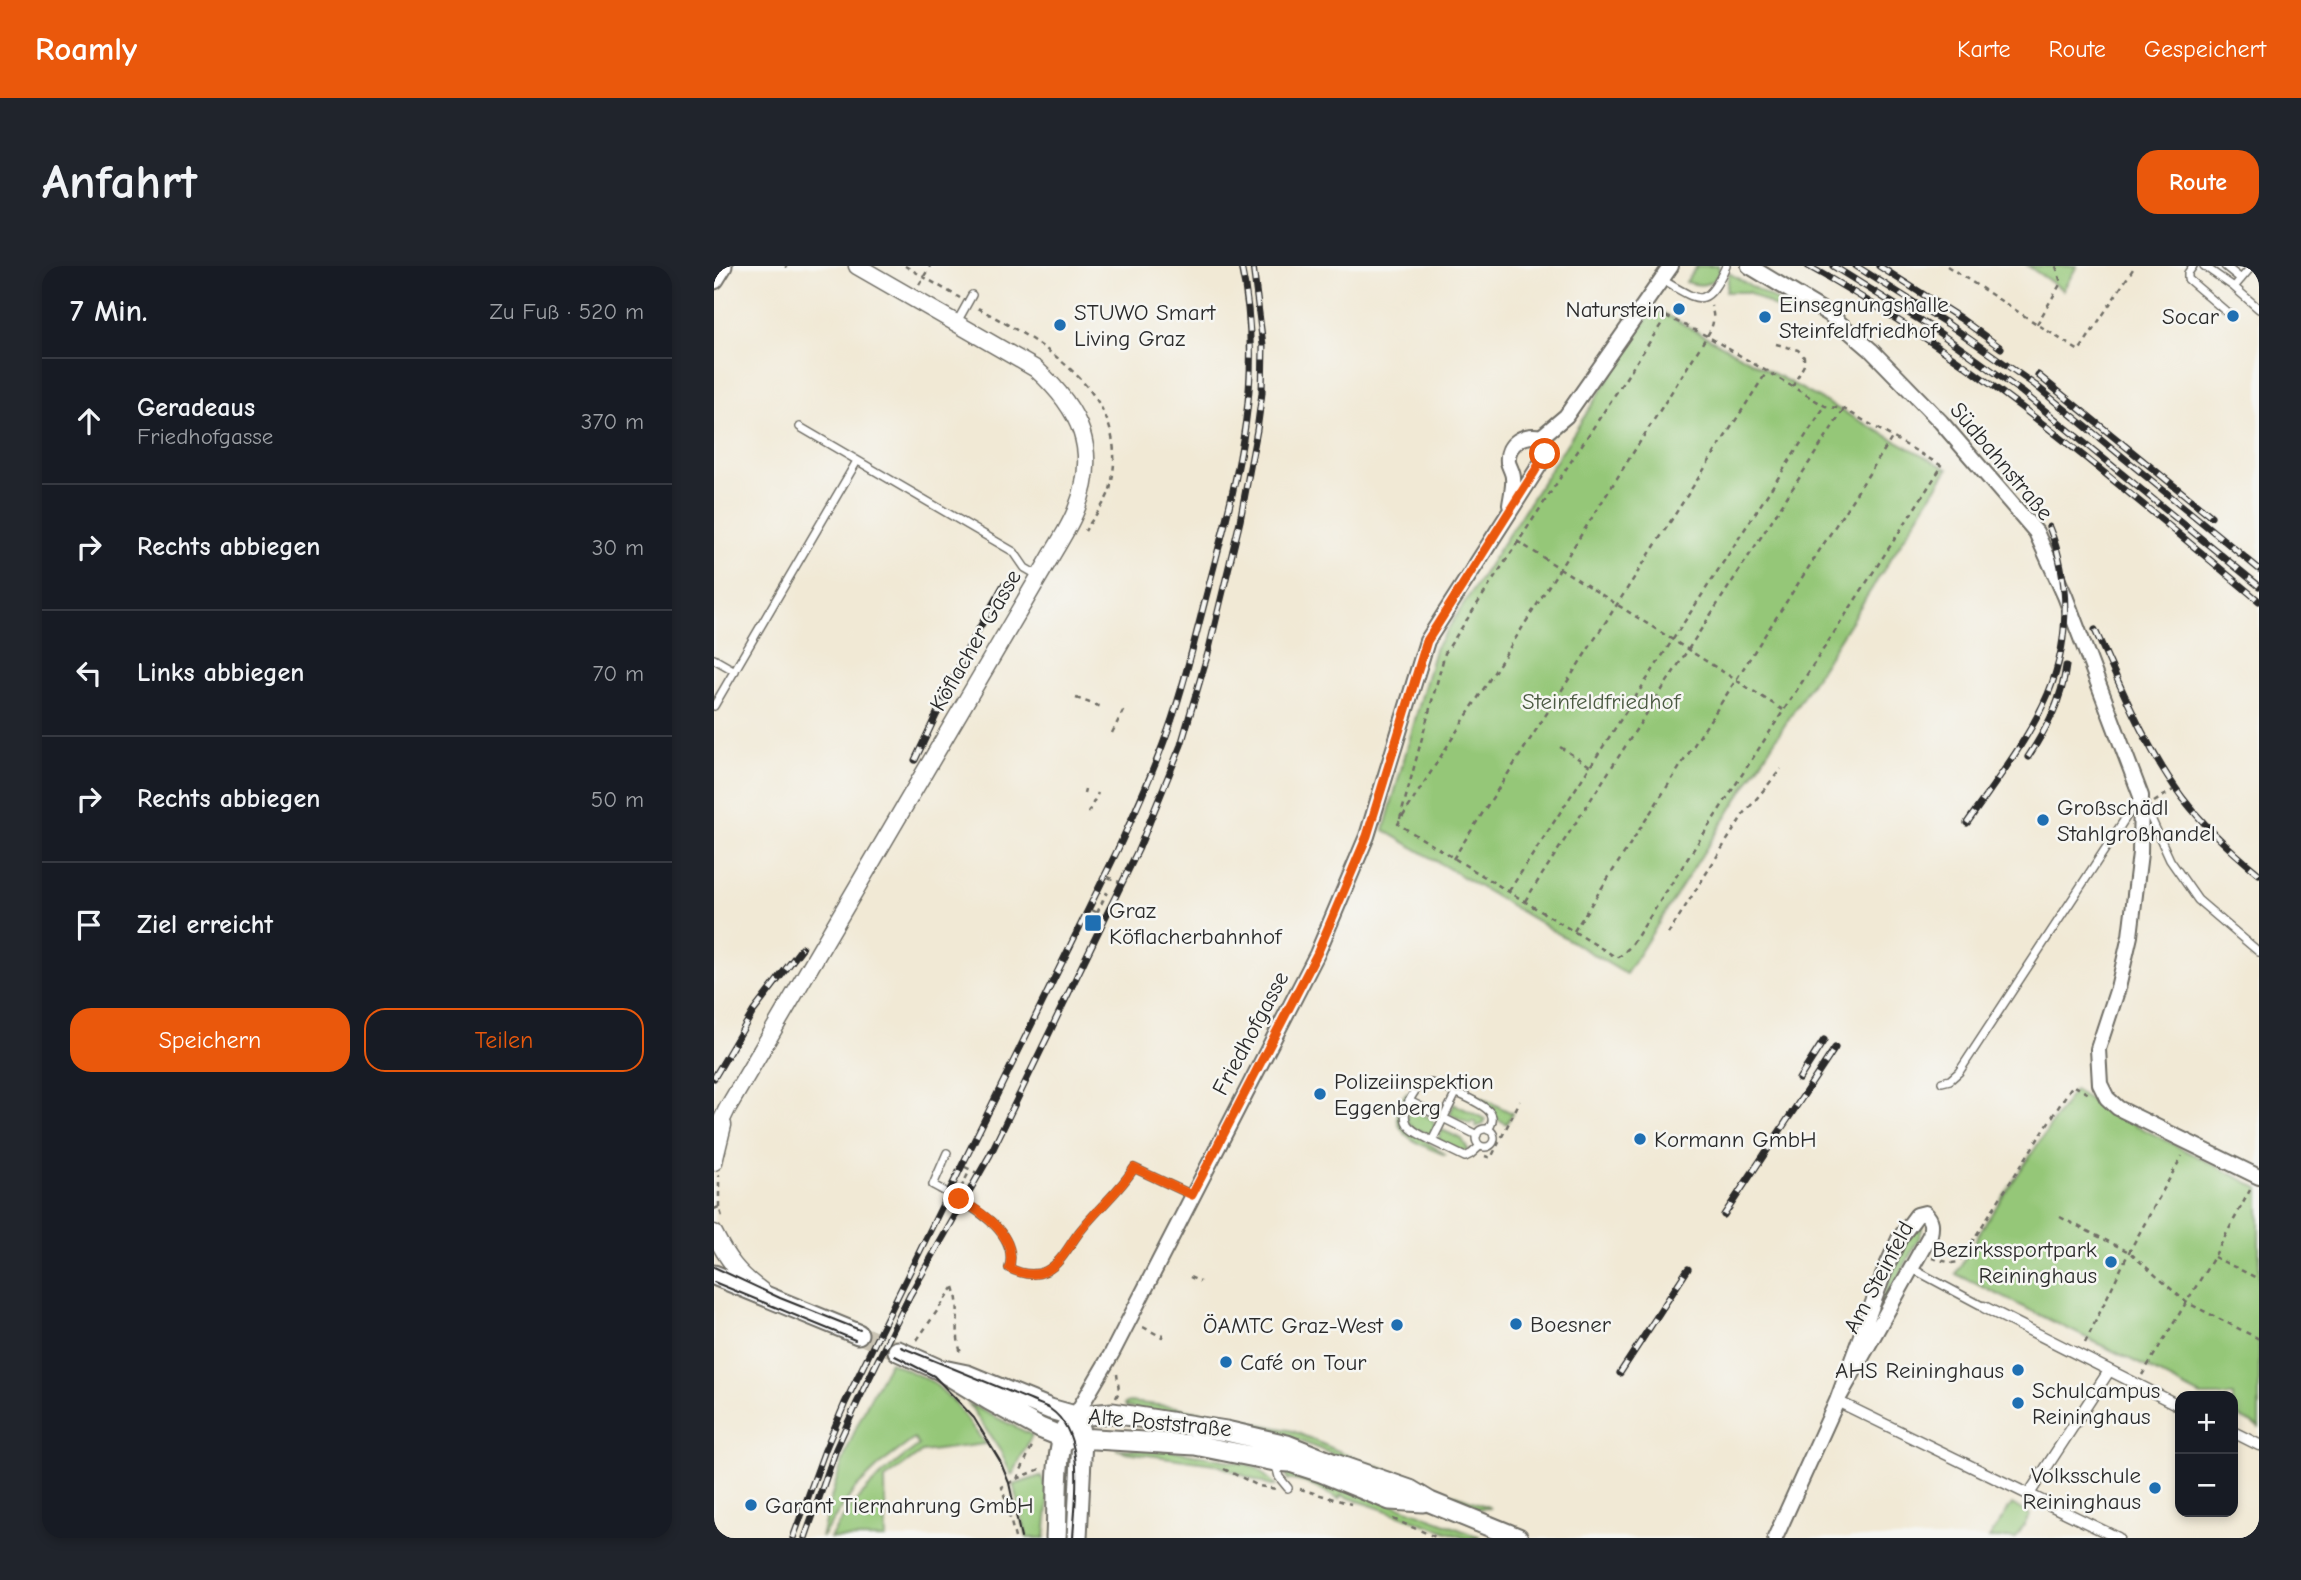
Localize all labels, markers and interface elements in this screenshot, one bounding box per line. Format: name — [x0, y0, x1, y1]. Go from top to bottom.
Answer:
text: Roamly — [35, 30, 137, 68]
text: Karte — [1957, 35, 2011, 63]
text: Route — [2049, 35, 2106, 63]
text: Gespeichert — [2144, 35, 2266, 63]
button: Route — [2137, 150, 2259, 214]
text: Anfahrt — [42, 154, 197, 210]
place label: Einsegnungshalle Steinfeldfriedhof — [1779, 291, 1949, 344]
text: 7 Min. — [70, 294, 147, 329]
place label: Naturstein — [1566, 296, 1665, 323]
text: Zu Fuß · 520 m — [489, 298, 644, 325]
place label: STUWO Smart Living Graz — [1074, 299, 1217, 352]
marker: Naturstein — [1671, 301, 1687, 317]
place label: Socar — [2162, 303, 2220, 330]
marker: Socar — [2225, 308, 2241, 324]
marker: Einsegnungshalle Steinfeldfriedhof — [1757, 309, 1773, 325]
marker: STUWO Smart Living Graz — [1052, 317, 1068, 333]
text: Geradeaus — [137, 393, 255, 423]
street label: Südbahnstraße — [1944, 397, 2059, 526]
icon: ahead — [70, 402, 108, 440]
text: 370 m — [581, 408, 644, 435]
text: Friedhofgasse — [137, 423, 273, 450]
route start — [1529, 438, 1560, 469]
icon: right — [70, 528, 108, 566]
text: Rechts abbiegen — [137, 532, 320, 562]
text: 30 m — [592, 534, 644, 561]
street label: Köflacher Gasse — [924, 565, 1027, 716]
icon: left — [70, 654, 108, 692]
text: Links abbiegen — [137, 658, 304, 688]
text: 70 m — [592, 660, 644, 687]
park label: Steinfeldfriedhof — [1522, 688, 1682, 715]
icon: right — [70, 780, 108, 818]
text: Rechts abbiegen — [137, 784, 320, 814]
text: 50 m — [591, 786, 644, 813]
place label: Großschädl Stahlgroßhandel — [2057, 794, 2216, 847]
marker: Großschädl Stahlgroßhandel — [2035, 812, 2051, 828]
place label: Graz Köflacherbahnhof — [1109, 897, 1283, 950]
icon: arrive — [70, 906, 108, 944]
text: Ziel erreicht — [137, 910, 273, 940]
marker: Graz Köflacherbahnhof — [1083, 913, 1103, 933]
street label: Friedhofgasse — [1207, 967, 1294, 1100]
button: Speichern — [70, 1008, 350, 1072]
button: Teilen — [364, 1008, 644, 1072]
place label: Polizeiinspektion Eggenberg — [1334, 1068, 1494, 1121]
marker: Polizeiinspektion Eggenberg — [1312, 1086, 1328, 1102]
place label: Kormann GmbH — [1654, 1126, 1817, 1153]
marker: Kormann GmbH — [1632, 1131, 1648, 1147]
route end — [943, 1183, 974, 1214]
street label: Am Steinfeld — [1838, 1217, 1919, 1338]
place label: Bezirkssportpark Reininghaus — [1932, 1236, 2097, 1289]
marker: Bezirkssportpark Reininghaus — [2103, 1254, 2119, 1270]
place label: Boesner — [1530, 1311, 1612, 1338]
place label: ÖAMTC Graz-West — [1203, 1312, 1384, 1339]
marker: Boesner — [1508, 1316, 1524, 1332]
marker: ÖAMTC Graz-West — [1389, 1317, 1405, 1333]
place label: Café on Tour — [1240, 1349, 1367, 1376]
marker: Café on Tour — [1218, 1354, 1234, 1370]
place label: AHS Reininghaus — [1835, 1357, 2004, 1384]
marker: AHS Reininghaus — [2010, 1362, 2026, 1378]
place label: Schulcampus Reininghaus — [2032, 1377, 2160, 1430]
map controls — [2175, 1391, 2238, 1517]
button: + — [2175, 1391, 2238, 1454]
marker: Schulcampus Reininghaus — [2010, 1395, 2026, 1411]
street label: Alte Poststraße — [1087, 1403, 1233, 1442]
button: − — [2175, 1454, 2238, 1517]
place label: Volksschule Reininghaus — [2022, 1462, 2141, 1515]
marker: Volksschule Reininghaus — [2147, 1480, 2163, 1496]
place label: Garant Tiernahrung GmbH — [765, 1492, 1034, 1519]
marker: Garant Tiernahrung GmbH — [743, 1497, 759, 1513]

